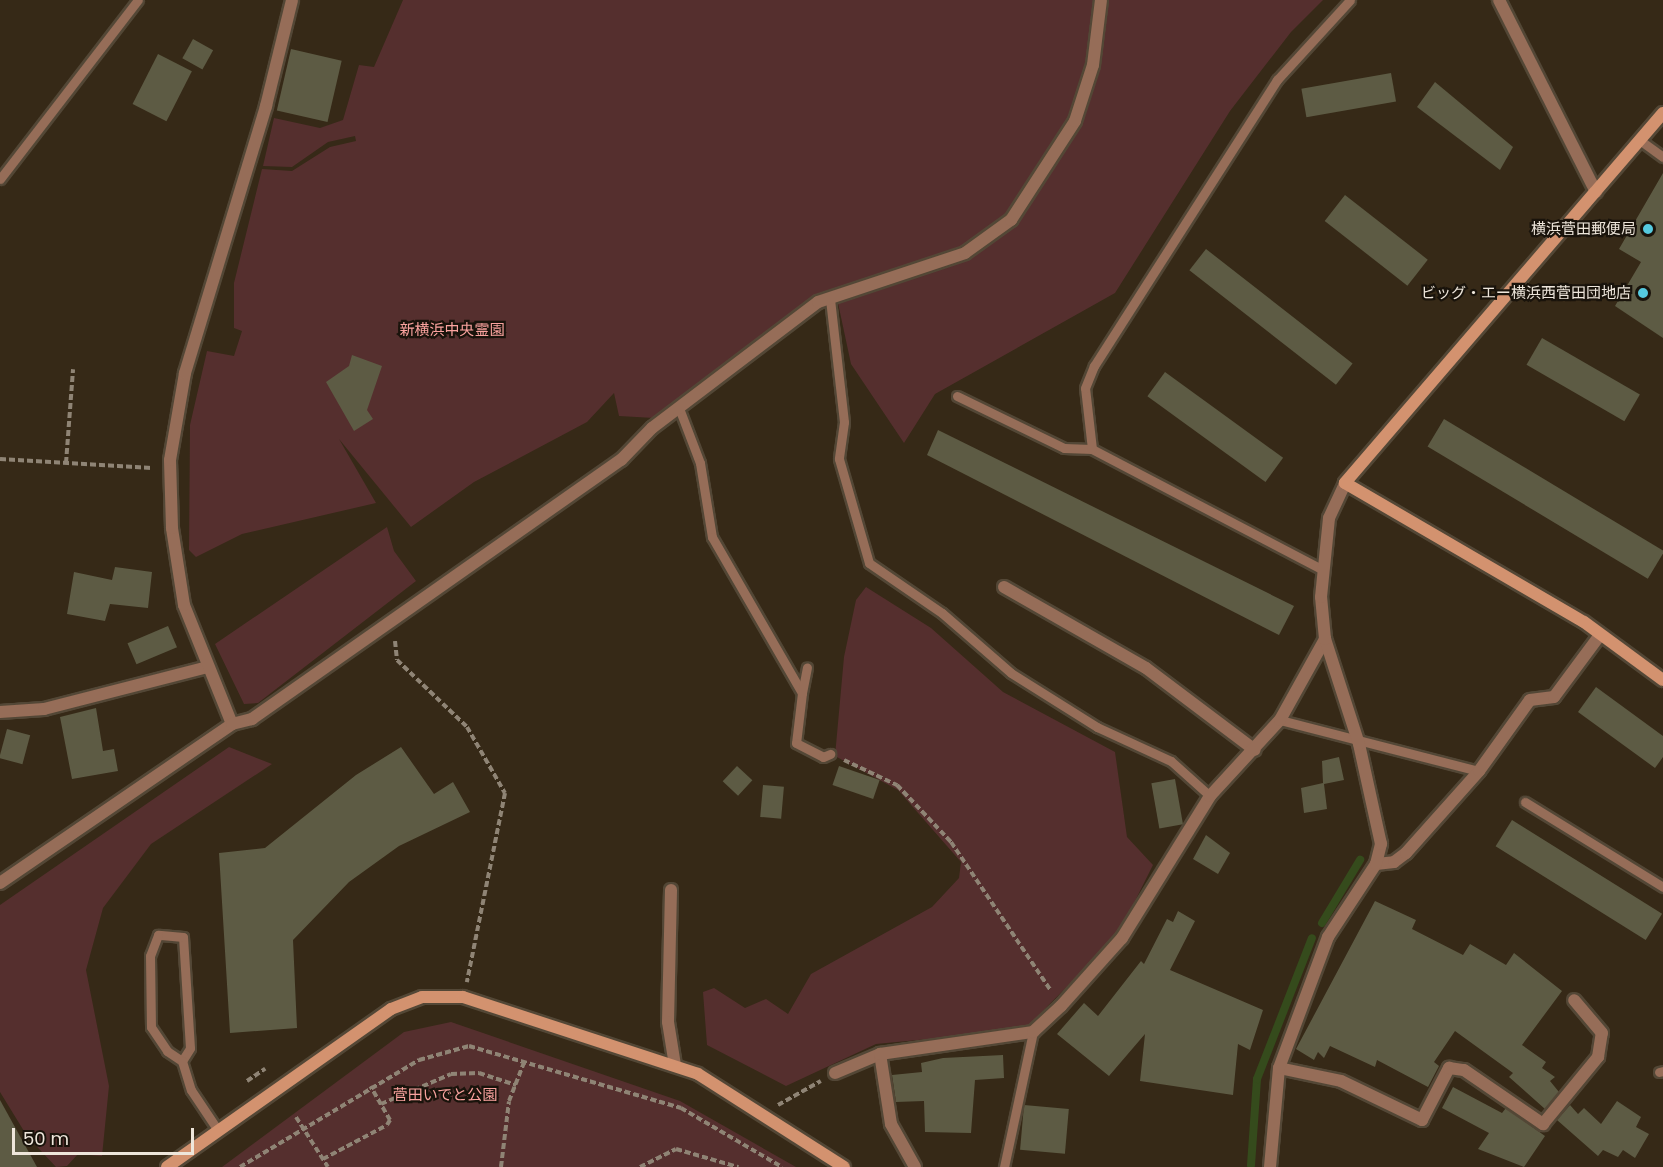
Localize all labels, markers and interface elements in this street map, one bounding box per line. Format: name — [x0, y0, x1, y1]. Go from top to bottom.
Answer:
place label: 横浜菅田郵便局 — [1531, 220, 1636, 238]
marker: 横浜菅田郵便局 — [1641, 222, 1655, 236]
place label: ビッグ・エー横浜西菅田団地店 — [1421, 284, 1631, 302]
marker: ビッグ・エー横浜西菅田団地店 — [1636, 286, 1650, 300]
park label: 新横浜中央霊園 — [400, 321, 504, 339]
park label: 菅田いでと公園 — [393, 1086, 497, 1104]
scale bar — [15, 1116, 196, 1154]
text: 50 m — [23, 1126, 69, 1151]

